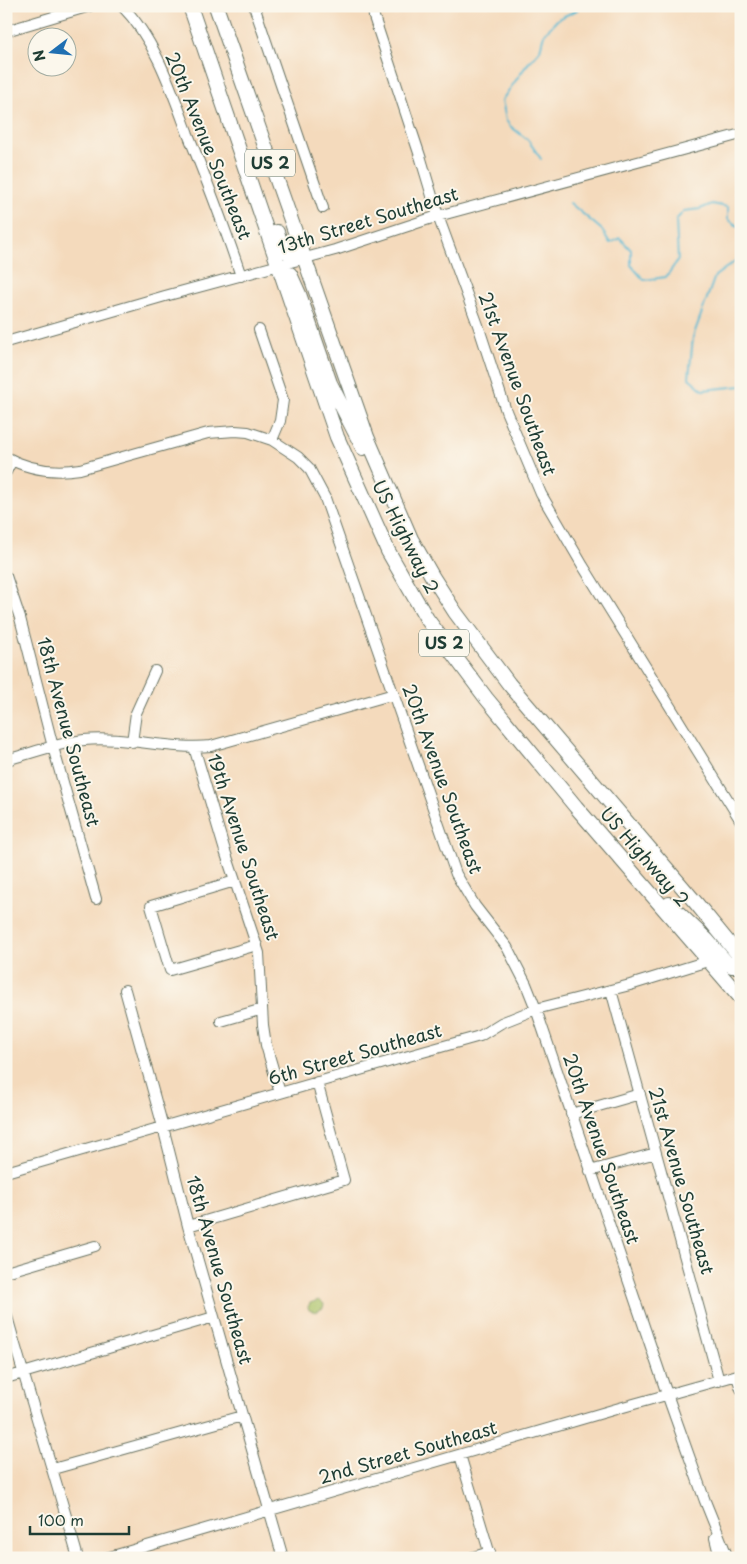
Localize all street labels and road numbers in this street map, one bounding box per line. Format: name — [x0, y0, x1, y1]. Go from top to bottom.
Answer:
street label: 20th Avenue Southeast — [159, 48, 259, 243]
road number: US 2 — [245, 150, 295, 177]
street label: 13th Street Southeast — [274, 179, 461, 260]
street label: 21st Avenue Southeast — [473, 288, 564, 479]
street label: US Highway 2 — [366, 475, 447, 598]
road number: US 2 — [419, 630, 469, 656]
street label: 18th Avenue Southeast — [31, 634, 108, 830]
street label: 20th Avenue Southeast — [396, 680, 490, 877]
street label: 19th Avenue Southeast — [201, 750, 287, 943]
street label: US Highway 2 — [594, 800, 696, 912]
street label: 6th Street Southeast — [265, 1016, 444, 1091]
street label: 20th Avenue Southeast — [557, 1049, 648, 1248]
street label: 21st Avenue Southeast — [643, 1084, 722, 1277]
street label: 18th Avenue Southeast — [181, 1172, 260, 1367]
street label: 2nd Street Southeast — [315, 1413, 500, 1490]

